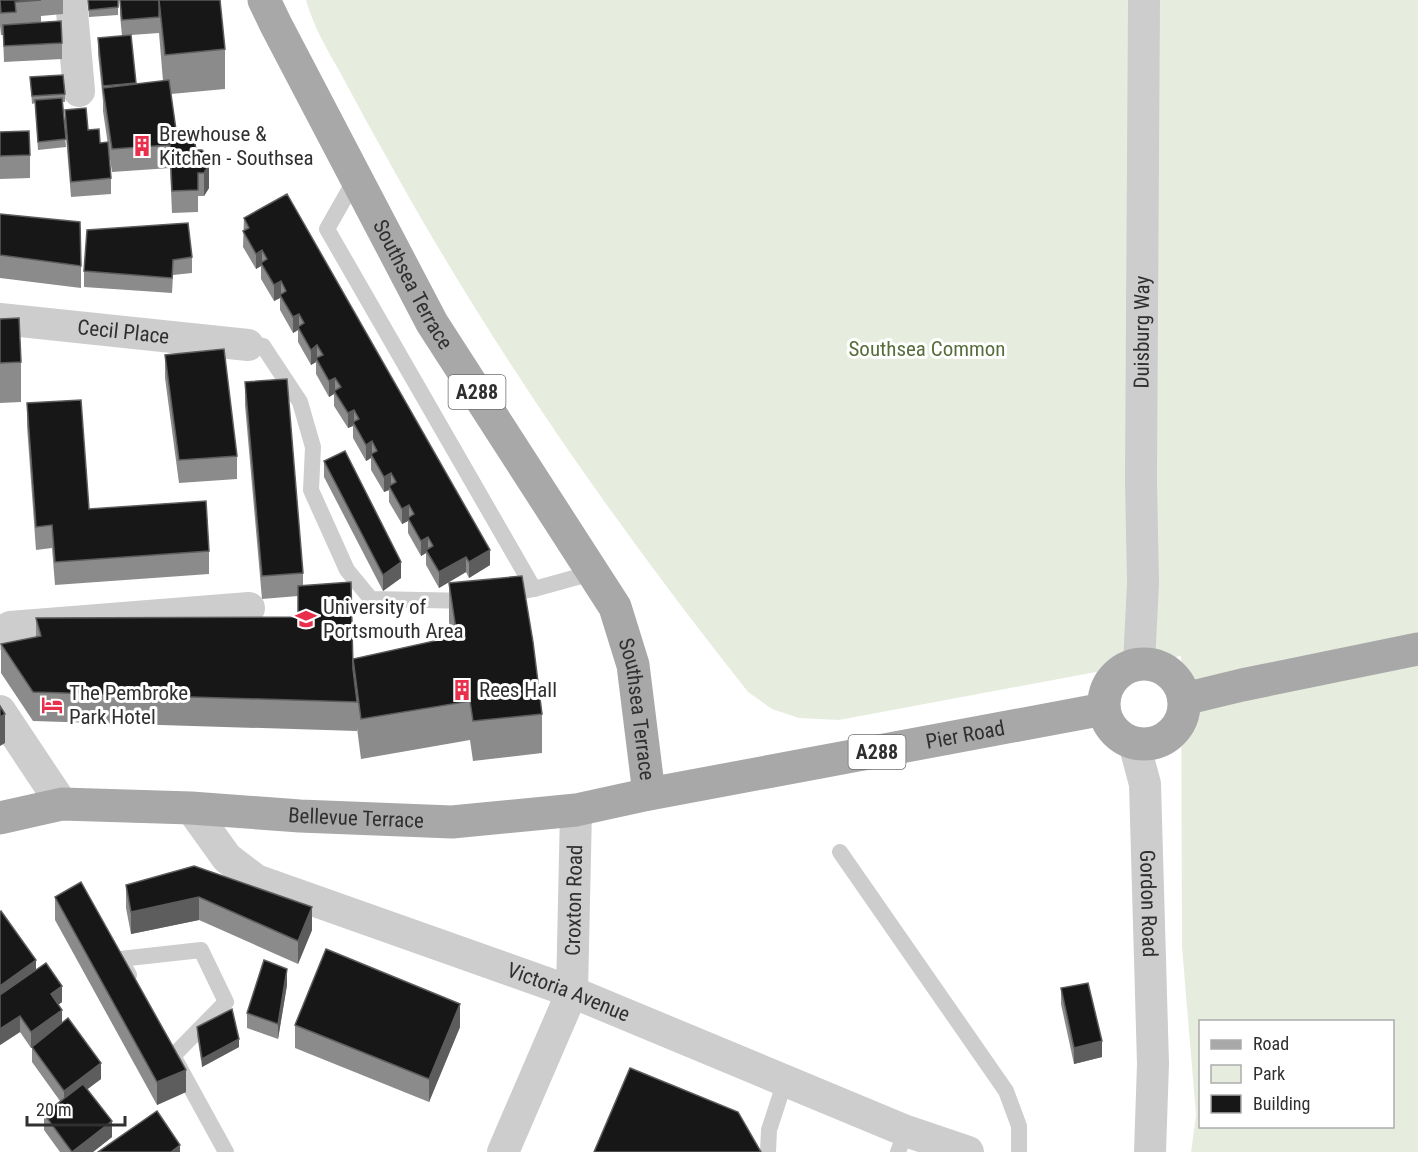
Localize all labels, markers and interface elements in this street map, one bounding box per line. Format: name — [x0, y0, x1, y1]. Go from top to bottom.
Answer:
place label: Brewhouse & Kitchen - Southsea — [159, 122, 314, 170]
building icon: Brewhouse & Kitchen - Southsea — [130, 134, 154, 158]
street label: Southsea Terrace — [368, 216, 458, 354]
street label: Duisburg Way — [1130, 275, 1154, 389]
street label: Cecil Place — [76, 315, 170, 349]
park label: Southsea Common — [848, 337, 1006, 361]
road number: A288 — [448, 375, 506, 409]
place label: University of Portsmouth Area — [323, 595, 464, 643]
school or university icon: University of Portsmouth Area — [294, 607, 318, 631]
street label: Southsea Terrace — [613, 635, 659, 782]
building icon: Rees Hall — [450, 678, 474, 702]
place label: Rees Hall — [479, 678, 557, 702]
place label: The Pembroke Park Hotel — [69, 681, 188, 729]
hotel icon: The Pembroke Park Hotel — [40, 693, 64, 717]
street label: Pier Road — [924, 716, 1007, 754]
road number: A288 — [848, 735, 906, 769]
street label: Bellevue Terrace — [287, 803, 425, 833]
street label: Croxton Road — [561, 844, 587, 956]
street label: Gordon Road — [1135, 850, 1162, 957]
street label: Victoria Avenue — [504, 958, 634, 1027]
legend — [1199, 1020, 1394, 1128]
text: Road — [1253, 1033, 1289, 1054]
text: Park — [1253, 1063, 1285, 1084]
scale bar — [27, 1089, 124, 1127]
text: Building — [1253, 1093, 1310, 1114]
text: 20 m — [36, 1099, 71, 1120]

